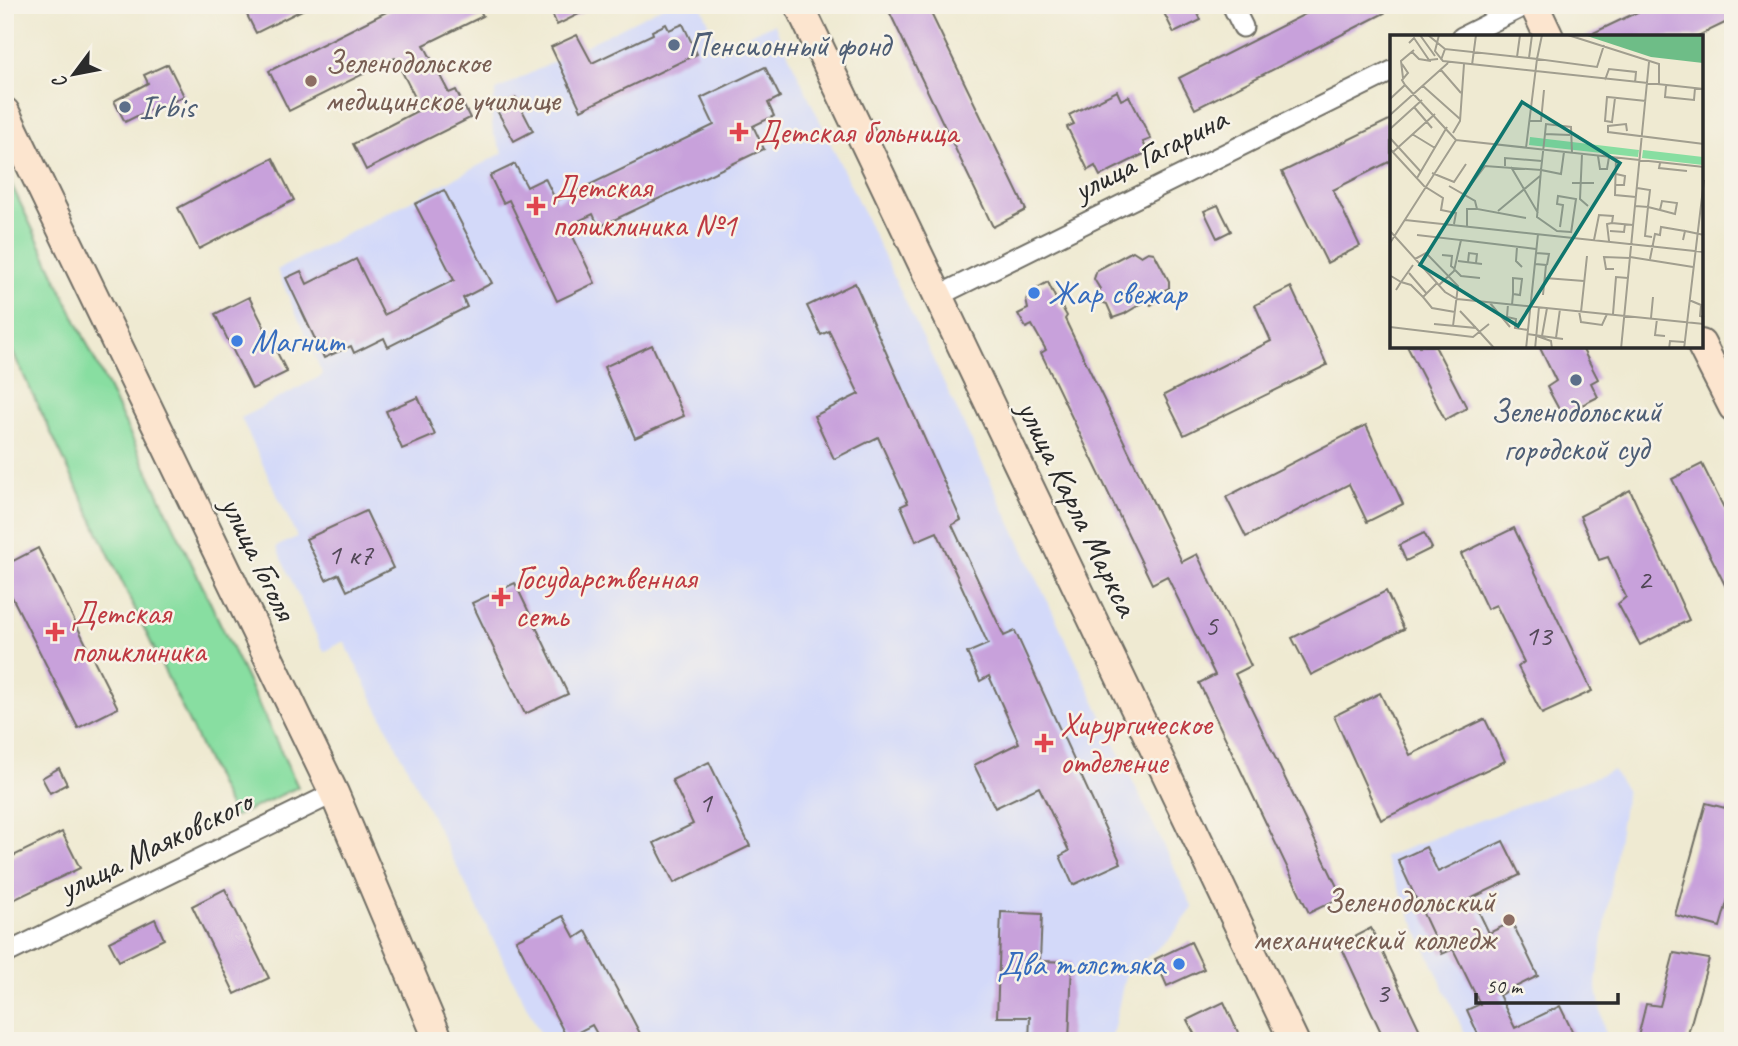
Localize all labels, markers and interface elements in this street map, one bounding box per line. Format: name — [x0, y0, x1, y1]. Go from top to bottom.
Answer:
place label: Пенсионный фонд — [688, 24, 893, 66]
inset map — [1390, 35, 1703, 348]
marker: Пенсионный фонд — [666, 37, 682, 53]
north arrow — [38, 38, 108, 108]
place label: Зеленодольское медицинское училище — [325, 41, 562, 121]
text: С — [46, 70, 73, 93]
marker: Зеленодольское медицинское училище — [303, 73, 319, 89]
place label: Irbis — [139, 86, 198, 128]
street label: улица Гагарина — [1064, 96, 1236, 212]
marker: Irbis — [117, 99, 133, 115]
place label: Детская больница — [755, 111, 961, 153]
marker: Детская больница — [729, 122, 749, 142]
place label: Детская поликлиника №1 — [552, 166, 739, 246]
marker: Детская поликлиника №1 — [526, 196, 546, 216]
place label: Жар свежар — [1048, 272, 1189, 314]
marker: Жар свежар — [1026, 285, 1042, 301]
place label: Магнит — [251, 320, 346, 362]
marker: Магнит — [229, 333, 245, 349]
marker: Зеленодольский городской суд — [1568, 372, 1584, 388]
place label: Зеленодольский городской суд — [1491, 390, 1664, 470]
street label: улица Карла Маркса — [1007, 392, 1149, 625]
street label: улица Гоголя — [210, 488, 308, 629]
house number: 1 к7 — [327, 535, 374, 573]
place label: Государственная сеть — [515, 557, 699, 637]
house number: 2 — [1637, 560, 1653, 598]
marker: Государственная сеть — [493, 589, 509, 605]
place label: Детская поликлиника — [71, 592, 207, 672]
house number: 5 — [1204, 606, 1219, 644]
house number: 13 — [1525, 616, 1554, 654]
marker: Детская поликлиника — [45, 622, 65, 642]
place label: Хирургическое отделение — [1060, 703, 1214, 783]
marker: Хирургическое отделение — [1034, 733, 1054, 753]
street label: улица Маяковского — [50, 779, 261, 911]
house number: 1 — [698, 783, 713, 821]
place label: Зеленодольский механический колледж — [1253, 880, 1498, 960]
marker: Зеленодольский механический колледж — [1501, 912, 1517, 928]
place label: Два толстяка — [997, 943, 1168, 985]
marker: Два толстяка — [1171, 956, 1187, 972]
scale bar — [1476, 962, 1617, 1006]
house number: 3 — [1375, 973, 1391, 1011]
text: 50 m — [1486, 973, 1524, 999]

